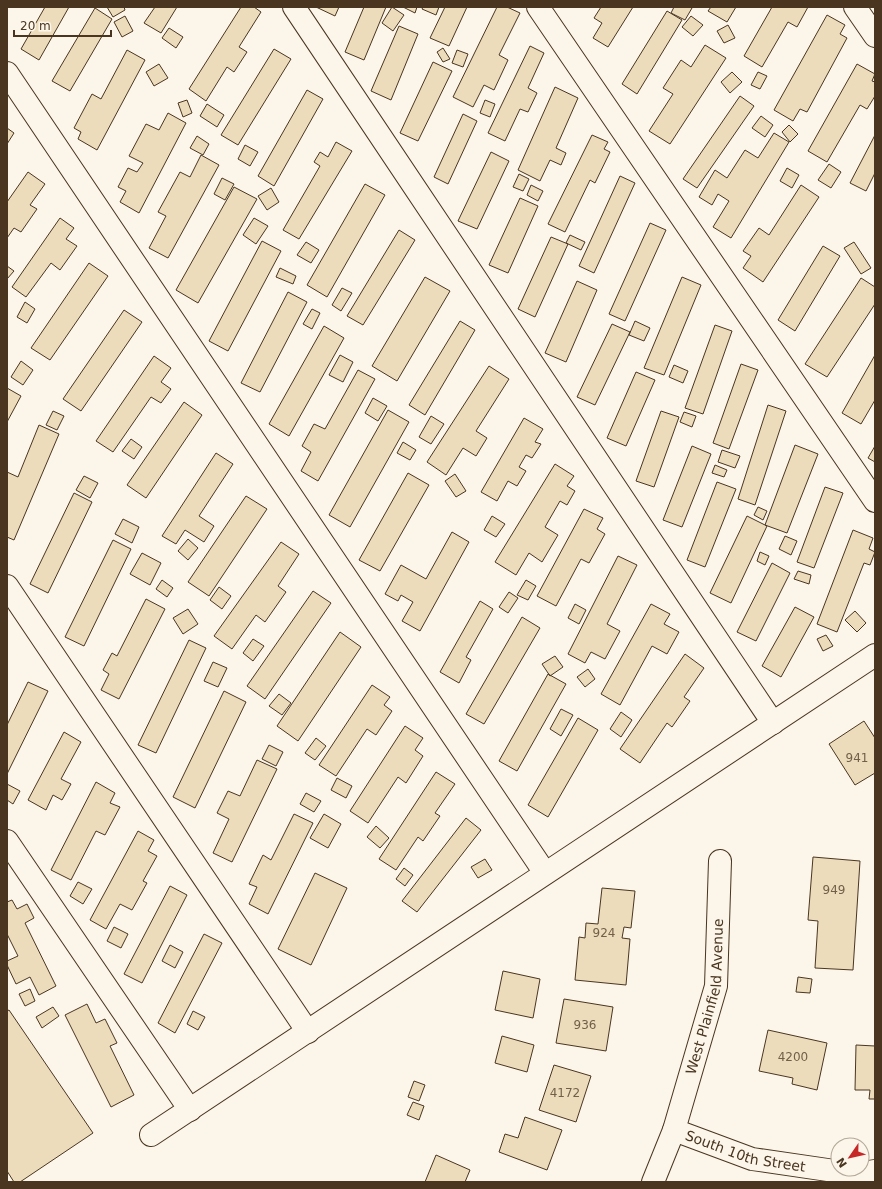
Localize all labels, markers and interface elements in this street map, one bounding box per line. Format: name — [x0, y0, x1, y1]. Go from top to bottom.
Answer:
scale bar — [14, 12, 111, 38]
text: 20 m — [20, 19, 51, 33]
house number: 941 — [846, 751, 868, 765]
house number: 949 — [823, 883, 845, 897]
street label: West Plainfield Avenue — [683, 918, 726, 1076]
house number: 924 — [593, 926, 615, 940]
house number: 936 — [574, 1018, 596, 1032]
house number: 4200 — [778, 1050, 808, 1064]
house number: 4172 — [550, 1086, 580, 1100]
street label: South 10th Street — [683, 1127, 807, 1175]
north arrow — [830, 1137, 870, 1177]
text: N — [834, 1155, 850, 1170]

